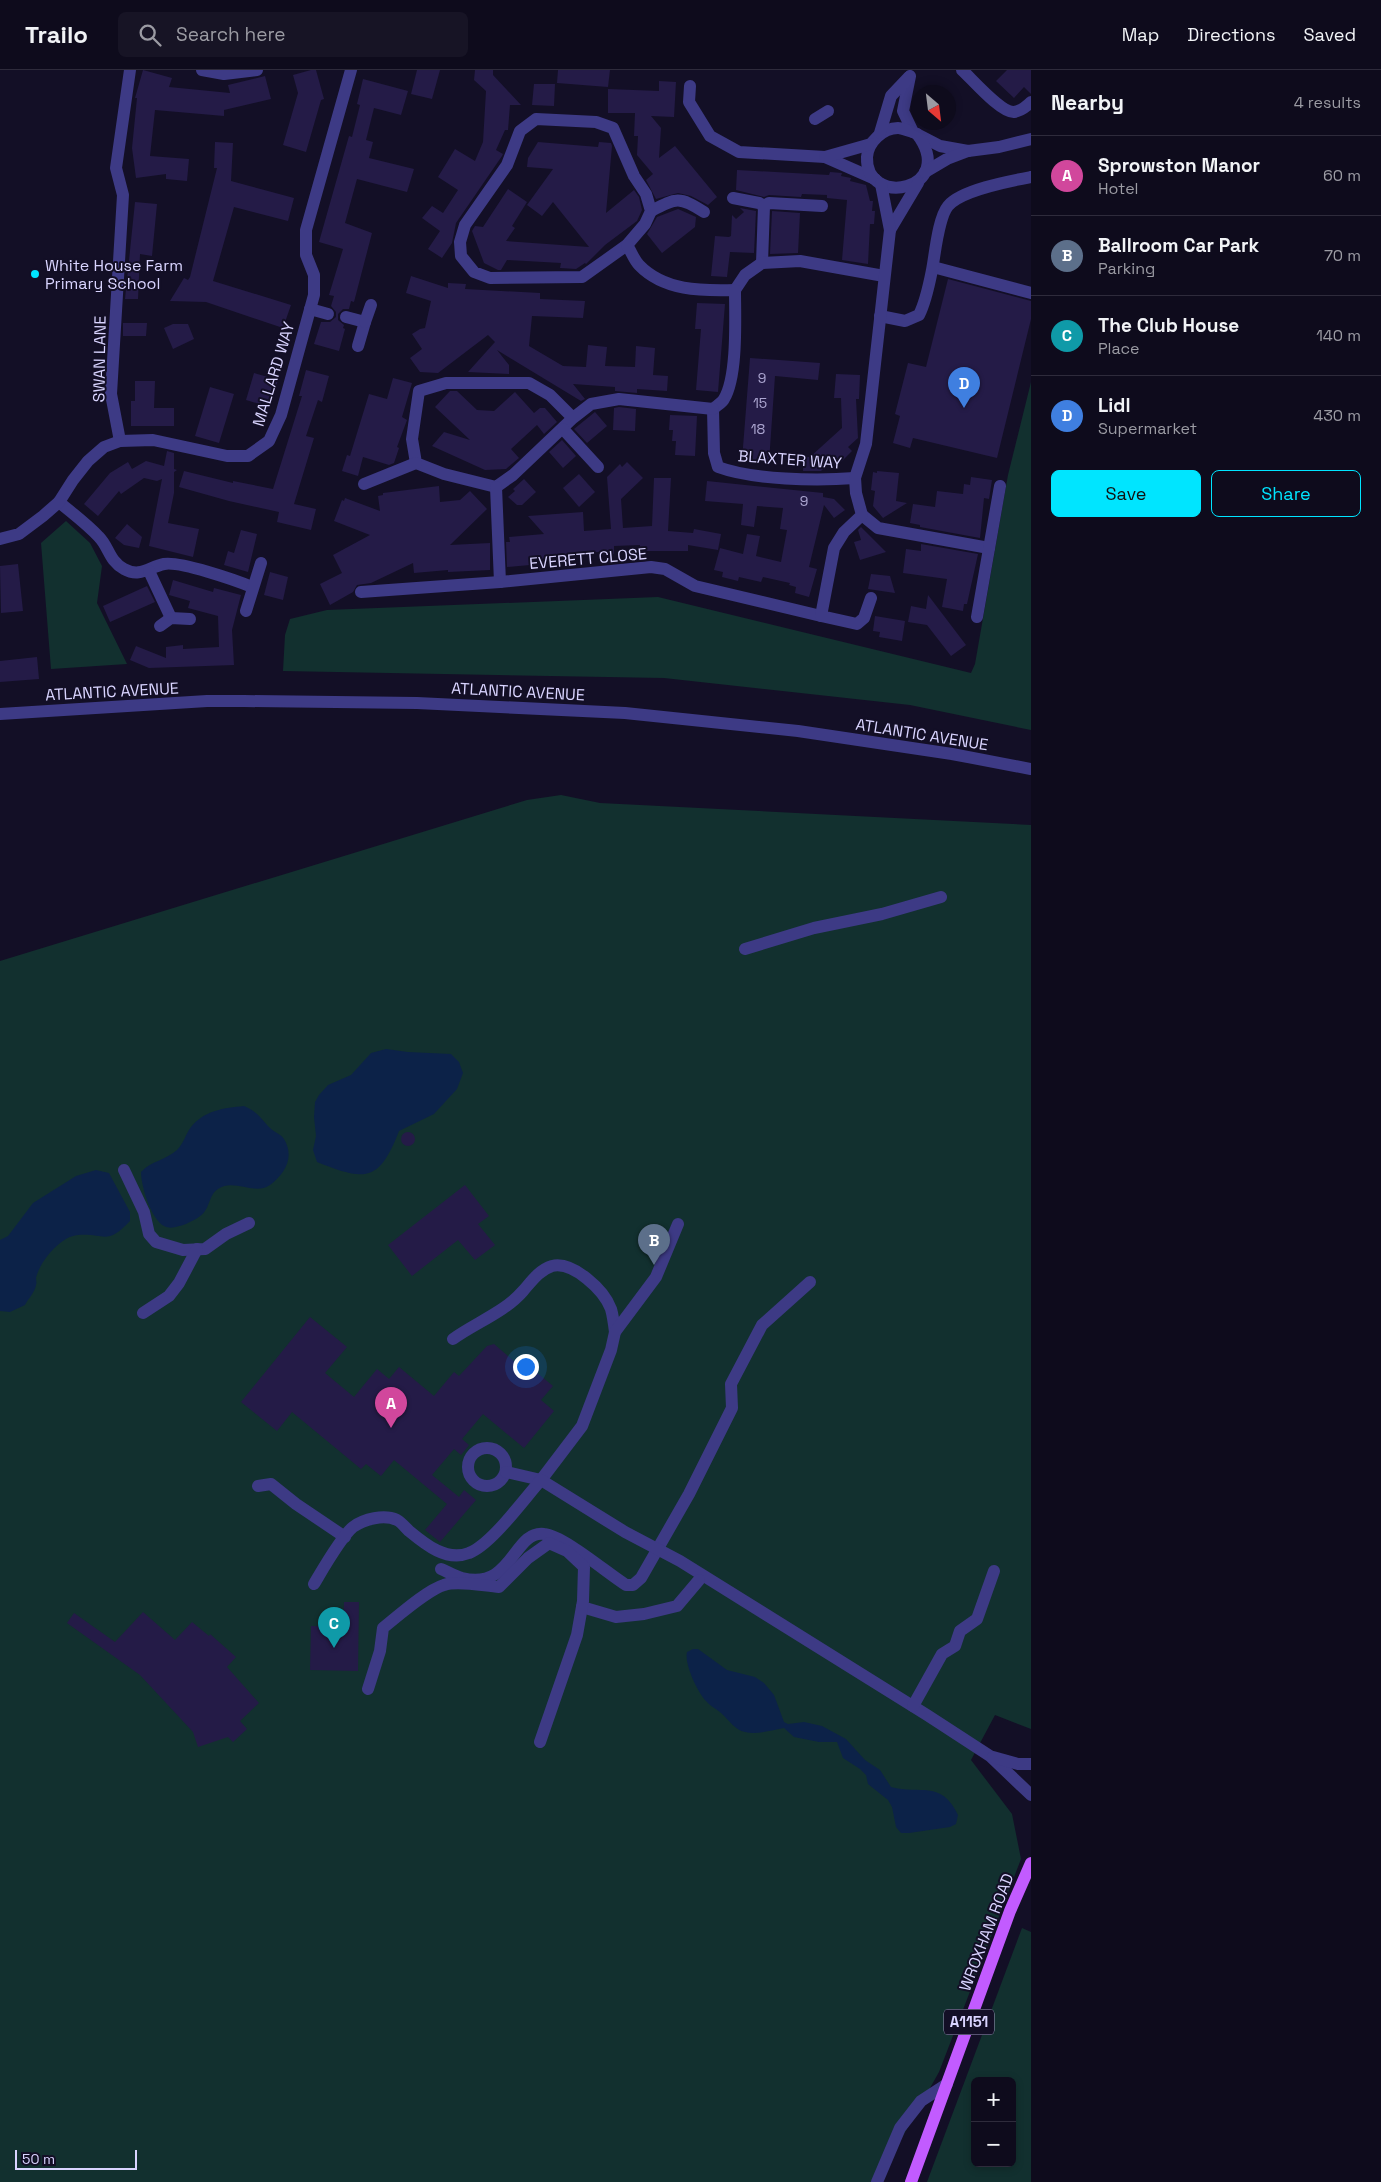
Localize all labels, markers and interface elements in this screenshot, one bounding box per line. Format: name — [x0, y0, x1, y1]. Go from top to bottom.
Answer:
search box — [118, 12, 468, 57]
text: Trailo — [25, 19, 88, 50]
icon: search — [136, 21, 164, 49]
text: Search here — [176, 22, 286, 47]
text: Map — [1122, 23, 1159, 46]
text: Directions — [1187, 23, 1276, 46]
text: Saved — [1304, 23, 1356, 46]
north arrow — [911, 85, 956, 130]
text: Nearby — [1051, 89, 1124, 116]
text: 4 results — [1294, 92, 1361, 113]
text: Sprowston Manor — [1098, 153, 1260, 178]
text: A — [1062, 165, 1072, 186]
text: 60 m — [1323, 165, 1361, 186]
text: Hotel — [1098, 178, 1139, 199]
text: Ballroom Car Park — [1098, 233, 1259, 258]
text: B — [1062, 245, 1072, 266]
text: 70 m — [1324, 245, 1361, 266]
place label: White House Farm Primary School — [45, 255, 183, 294]
text: Parking — [1098, 258, 1155, 279]
marker: White House Farm Primary School — [29, 268, 41, 280]
text: The Club House — [1098, 313, 1239, 338]
street label: SWAN LANE — [88, 315, 111, 403]
street label: MALLARD WAY — [248, 319, 299, 429]
text: C — [1062, 325, 1072, 346]
text: 140 m — [1316, 325, 1361, 346]
text: Place — [1098, 338, 1140, 359]
pin: D — [948, 367, 980, 408]
house number: 9 — [758, 369, 766, 387]
text: Lidl — [1098, 393, 1131, 418]
house number: 15 — [753, 394, 767, 412]
text: D — [1062, 405, 1072, 426]
text: 430 m — [1313, 405, 1361, 426]
text: Supermarket — [1098, 418, 1197, 439]
house number: 18 — [751, 420, 766, 438]
street label: BLAXTER WAY — [737, 445, 843, 474]
button: Save — [1051, 470, 1201, 517]
button: Share — [1211, 470, 1361, 517]
house number: 9 — [800, 492, 808, 510]
street label: EVERETT CLOSE — [528, 543, 648, 574]
street label: ATLANTIC AVENUE — [45, 678, 179, 705]
street label: ATLANTIC AVENUE — [451, 678, 585, 705]
street label: ATLANTIC AVENUE — [854, 714, 990, 755]
pin: B — [638, 1224, 670, 1265]
your location — [513, 1354, 539, 1380]
pin: A — [375, 1387, 407, 1428]
pin: C — [318, 1607, 350, 1648]
street label: WROXHAM ROAD — [954, 1870, 1019, 1994]
road number: A1151 — [944, 2010, 994, 2034]
map controls — [971, 2077, 1016, 2167]
button: + — [971, 2077, 1016, 2122]
button: − — [971, 2122, 1016, 2167]
scale bar — [15, 2147, 138, 2170]
text: 50 m — [22, 2150, 55, 2168]

